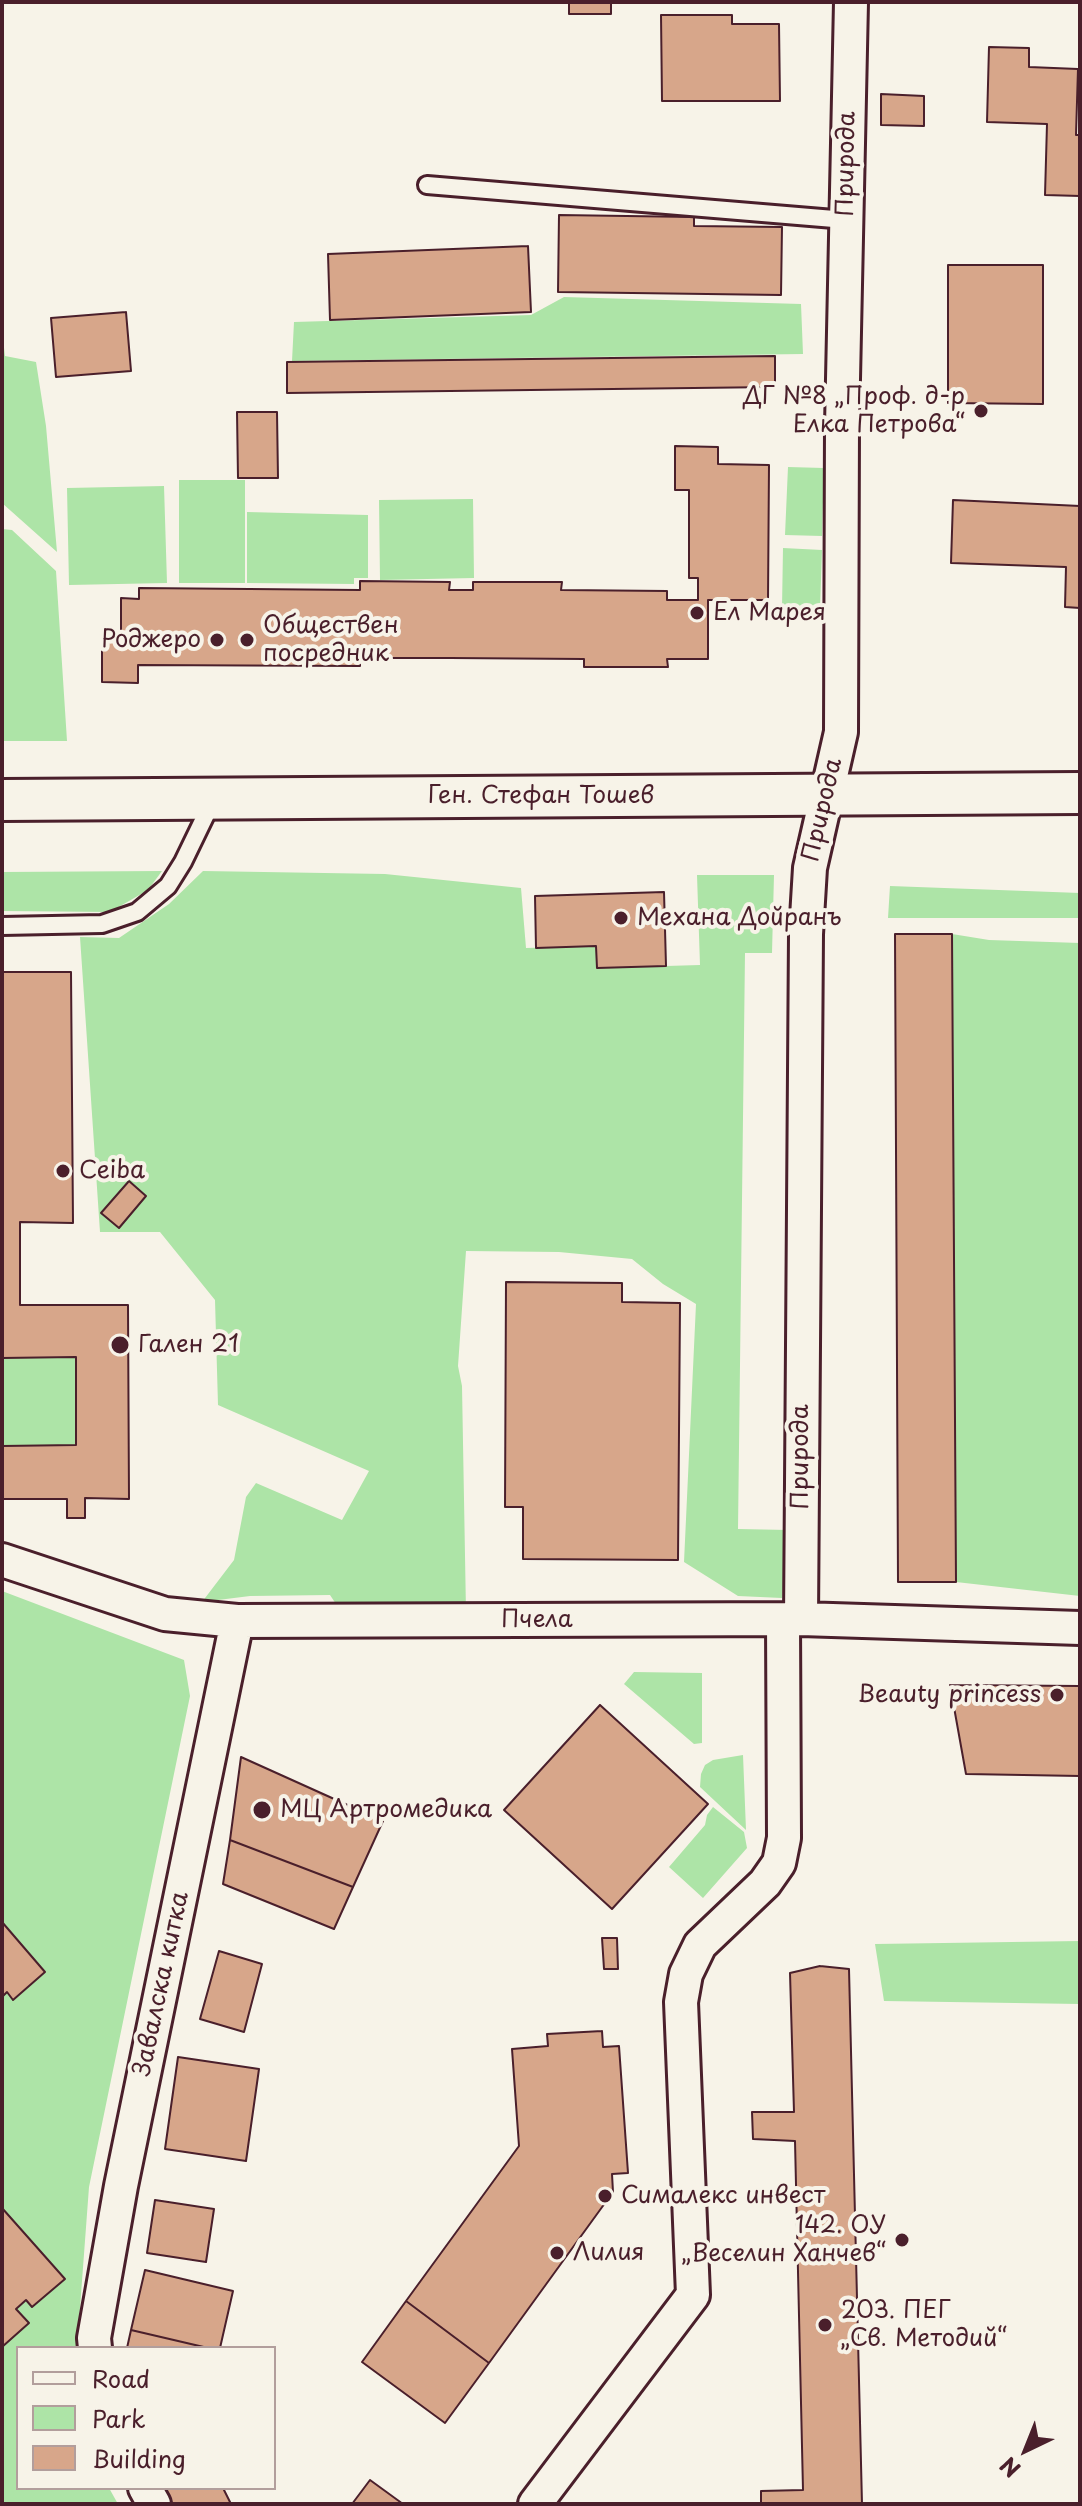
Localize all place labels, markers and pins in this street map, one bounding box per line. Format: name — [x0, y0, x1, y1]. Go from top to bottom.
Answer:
place label: ДГ №8 „Проф. д-р Елка Петрова“ — [743, 383, 965, 439]
marker: ДГ №8 „Проф. д-р Елка Петрова“ — [972, 402, 990, 420]
place label: Ел Марея — [713, 599, 826, 627]
marker: Ел Марея — [688, 604, 706, 622]
place label: Обществен посредник — [263, 612, 399, 668]
place label: Роджеро — [101, 626, 201, 654]
marker: Роджеро — [208, 631, 226, 649]
marker: Обществен посредник — [238, 631, 256, 649]
place label: Механа Дойранъ — [637, 904, 842, 932]
marker: Механа Дойранъ — [612, 909, 630, 927]
place label: Ceiba — [79, 1157, 145, 1185]
marker: Ceiba — [54, 1162, 72, 1180]
place label: Гален 21 — [138, 1331, 239, 1359]
marker: Гален 21 — [109, 1334, 131, 1356]
place label: Beauty princess — [857, 1681, 1041, 1709]
marker: Beauty princess — [1048, 1686, 1066, 1704]
place label: МЦ Артромедика — [280, 1796, 492, 1824]
marker: МЦ Артромедика — [251, 1799, 273, 1821]
place label: Сималекс инвест — [621, 2182, 825, 2210]
marker: Сималекс инвест — [596, 2187, 614, 2205]
place label: 142. ОУ „Веселин Ханчев“ — [682, 2212, 886, 2268]
marker: 142. ОУ „Веселин Ханчев“ — [893, 2231, 911, 2249]
place label: Лилия — [573, 2239, 645, 2267]
marker: Лилия — [548, 2244, 566, 2262]
place label: 203. ПЕГ „Св. Методий“ — [841, 2297, 1007, 2353]
marker: 203. ПЕГ „Св. Методий“ — [816, 2316, 834, 2334]

